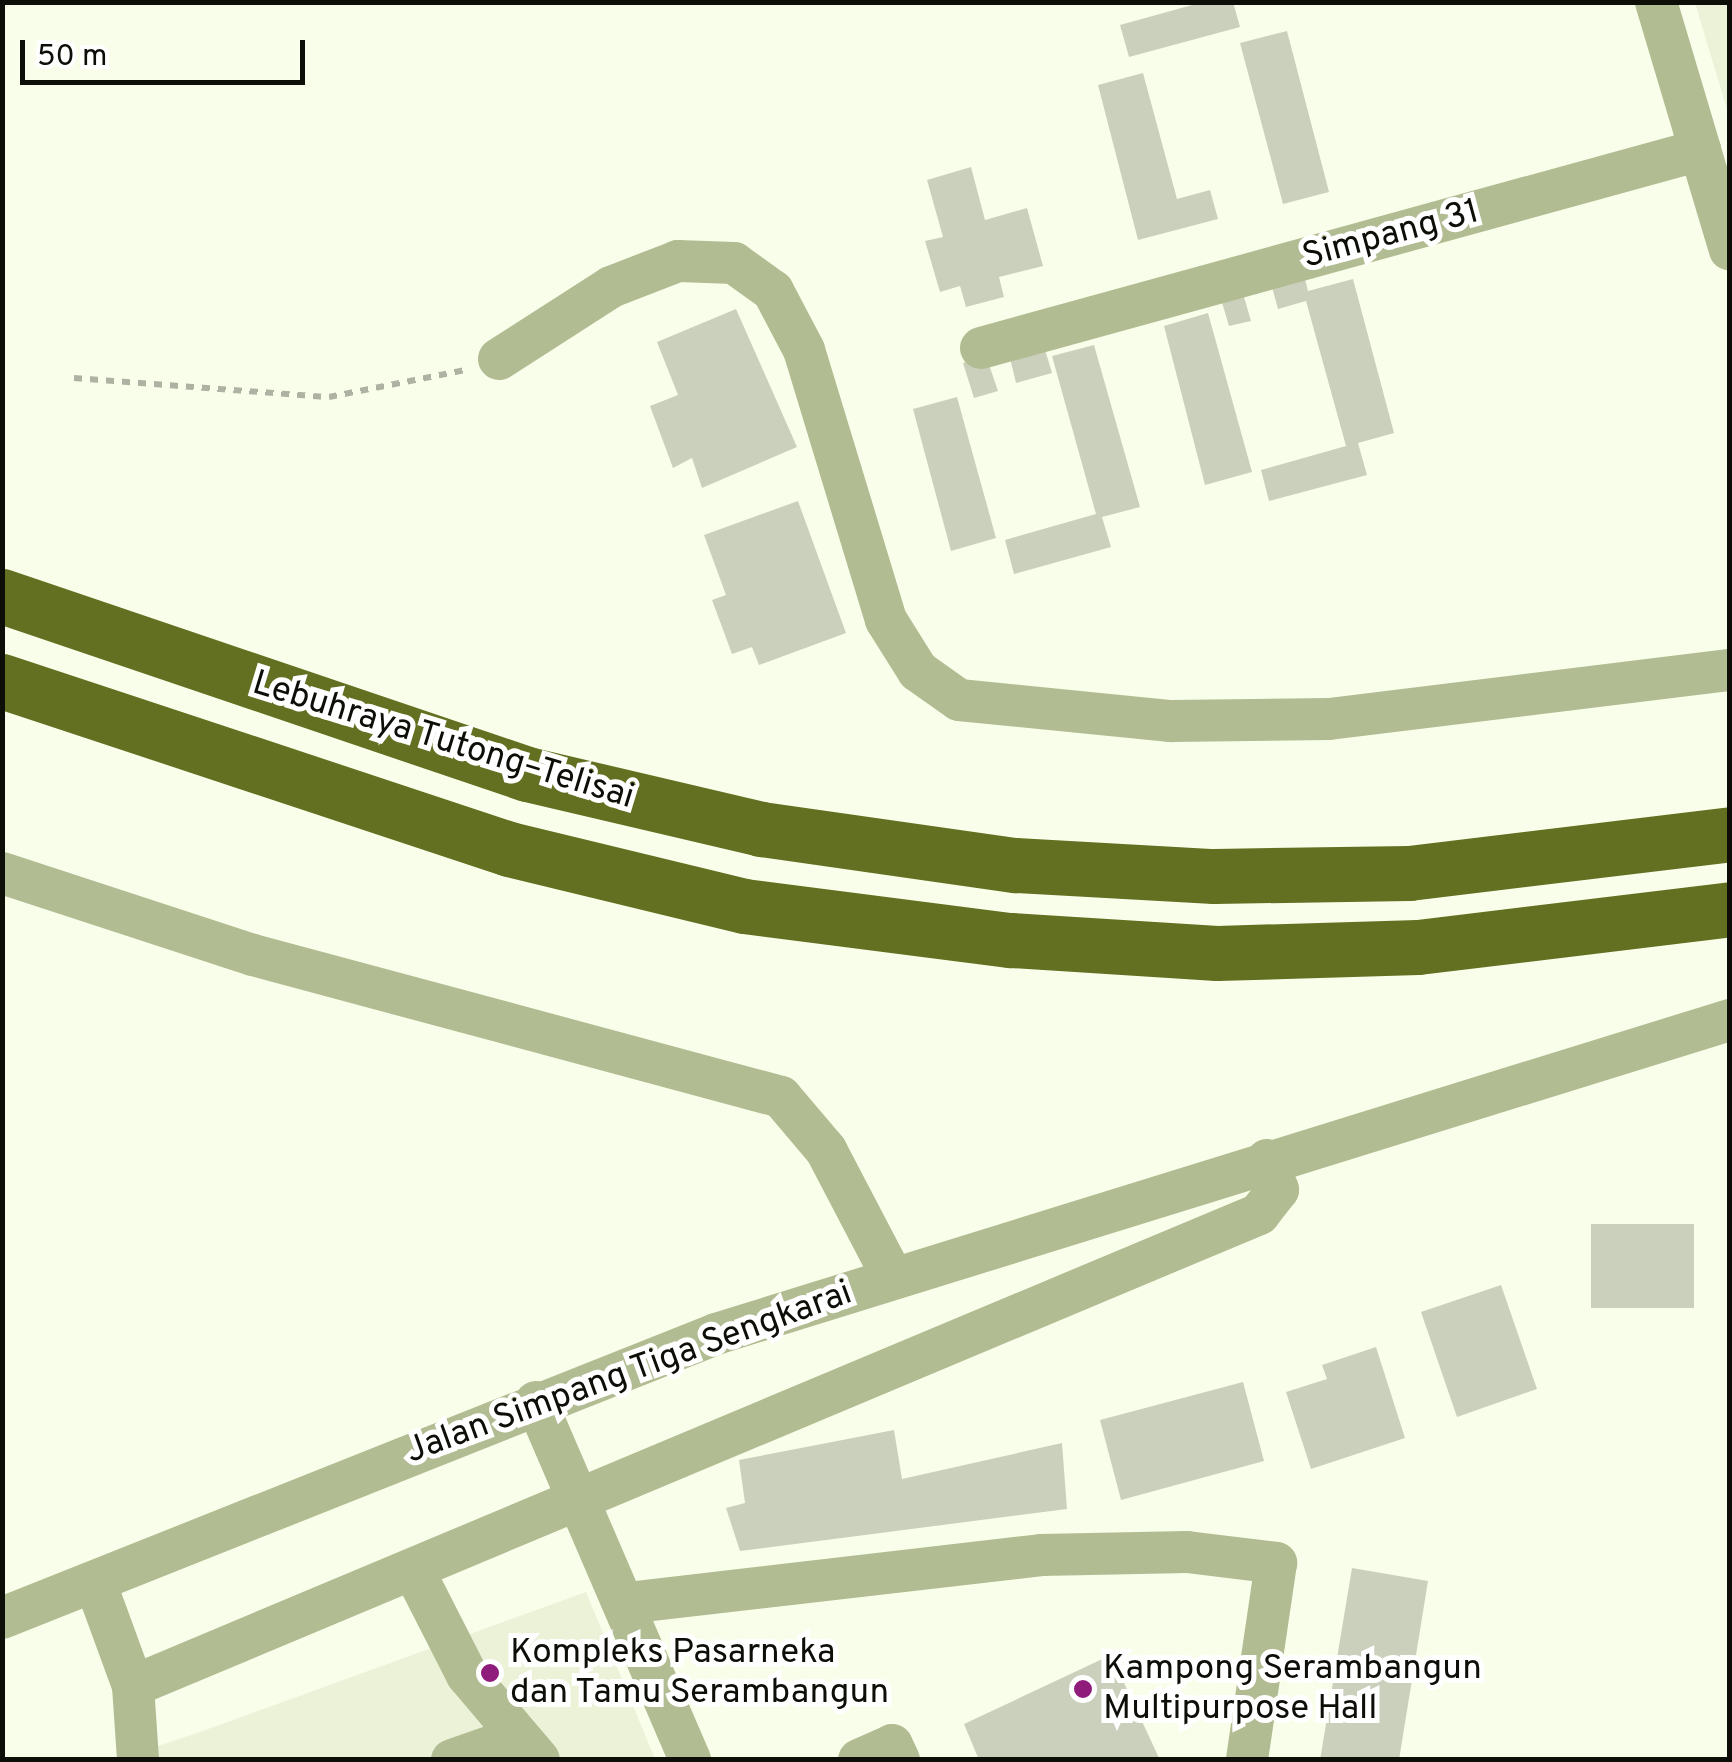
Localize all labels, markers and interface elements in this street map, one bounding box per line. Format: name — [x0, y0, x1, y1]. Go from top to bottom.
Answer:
scale bar — [25, 20, 310, 82]
text: 50 m — [37, 39, 107, 76]
street label: Simpang 31 — [1298, 191, 1484, 279]
street label: Lebuhraya Tutong–Telisai — [246, 663, 640, 819]
street label: Jalan Simpang Tiga Sengkarai — [400, 1272, 858, 1474]
place label: Kompleks Pasarneka dan Tamu Serambangun — [510, 1632, 891, 1714]
place label: Kampong Serambangun Multipurpose Hall — [1103, 1648, 1482, 1730]
marker: Kompleks Pasarneka dan Tamu Serambangun — [479, 1662, 501, 1684]
marker: Kampong Serambangun Multipurpose Hall — [1072, 1678, 1094, 1700]

